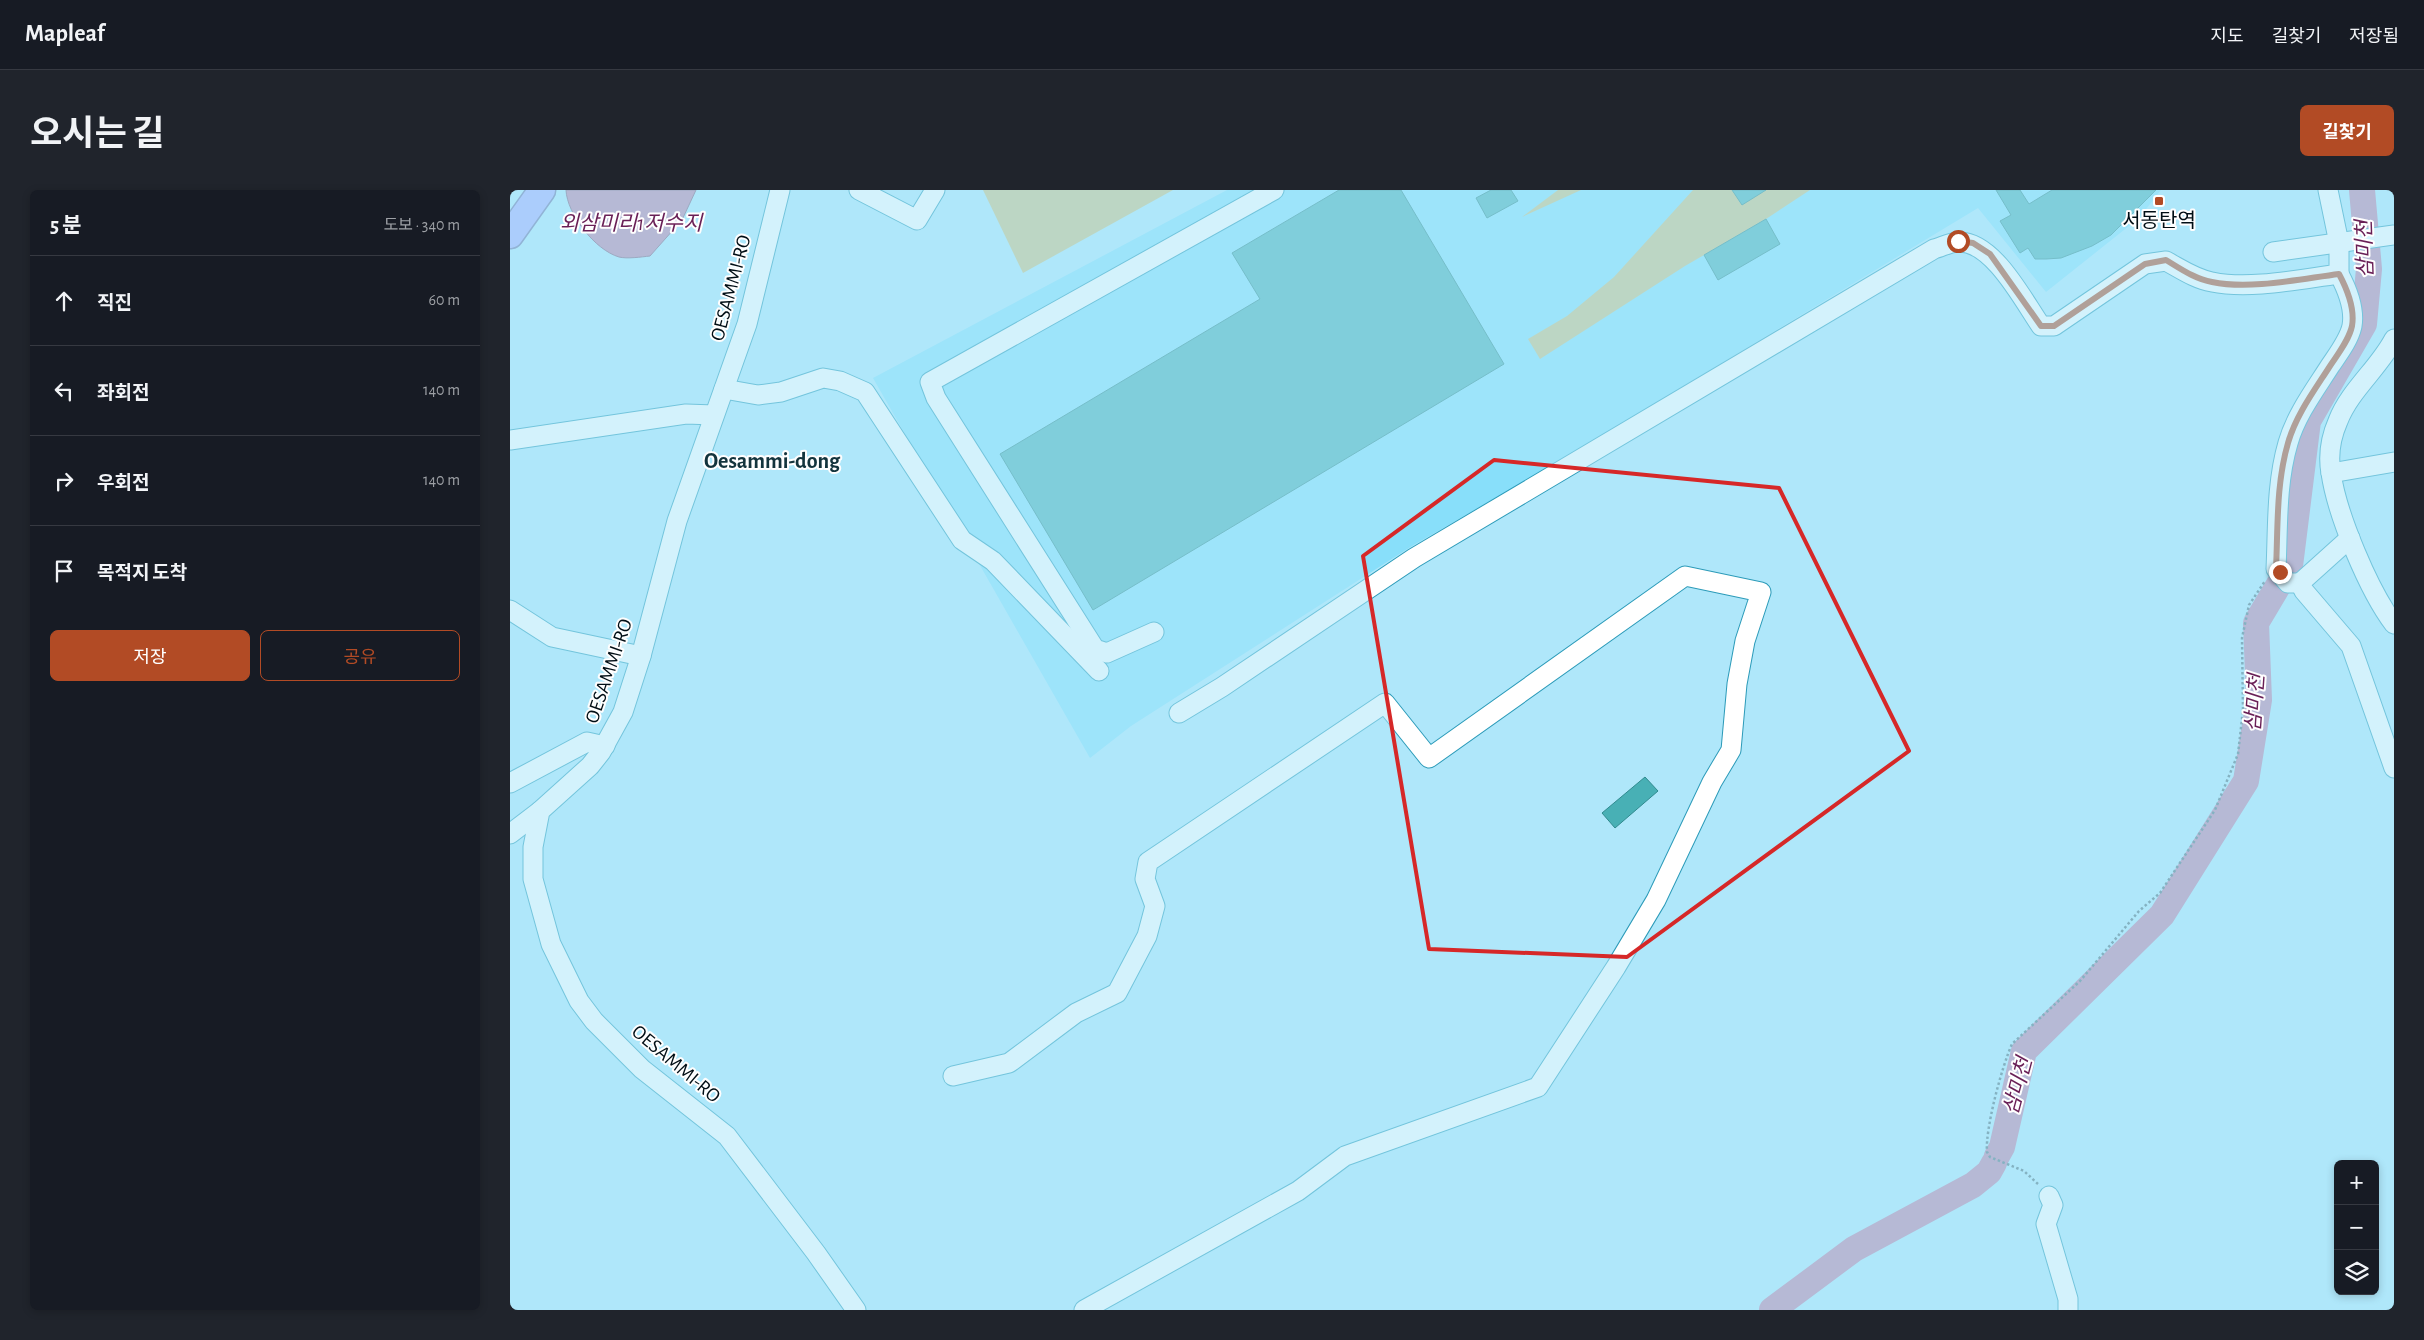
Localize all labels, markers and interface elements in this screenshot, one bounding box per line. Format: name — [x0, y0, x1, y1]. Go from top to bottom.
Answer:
text: Mapleaf — [25, 22, 105, 46]
text: 지도 — [2211, 28, 2244, 46]
text: 길찾기 — [2272, 28, 2321, 46]
text: 저장됨 — [2349, 28, 2399, 46]
button: 길찾기 — [2300, 105, 2394, 156]
text: 오시는 길 — [30, 117, 164, 152]
marker: 서동탄역 — [2153, 195, 2165, 207]
place label: 서동탄역 — [2122, 210, 2196, 231]
water label: 외삼미리1저수지 — [560, 212, 704, 234]
text: 5 분 — [50, 215, 82, 236]
text: 도보 · 340 m — [383, 217, 460, 233]
water label: 삼미천 — [2352, 217, 2377, 278]
route start — [1947, 230, 1970, 253]
street label: OESAMMI-RO — [707, 233, 755, 343]
icon: ahead — [50, 287, 78, 315]
text: 60 m — [429, 292, 460, 308]
text: 직진 — [97, 294, 132, 313]
icon: left — [50, 377, 78, 405]
text: 140 m — [423, 382, 460, 398]
text: 좌회전 — [97, 384, 149, 403]
district label: Oesammi-dong — [704, 450, 841, 472]
icon: right — [50, 467, 78, 495]
text: 140 m — [423, 472, 460, 488]
text: 우회전 — [97, 474, 149, 493]
icon: arrive — [50, 557, 78, 585]
route end — [2269, 561, 2292, 584]
text: 목적지 도착 — [97, 564, 187, 583]
street label: OESAMMI-RO — [582, 616, 636, 726]
button: 저장 — [50, 630, 250, 681]
button: 공유 — [260, 630, 460, 681]
water label: 삼미천 — [2242, 671, 2268, 733]
street label: OESAMMI-RO — [628, 1021, 724, 1107]
water label: 삼미천 — [1999, 1052, 2036, 1117]
map controls — [2334, 1160, 2379, 1295]
button: + — [2334, 1160, 2379, 1205]
button: − — [2334, 1205, 2379, 1250]
button: layers — [2334, 1250, 2379, 1295]

